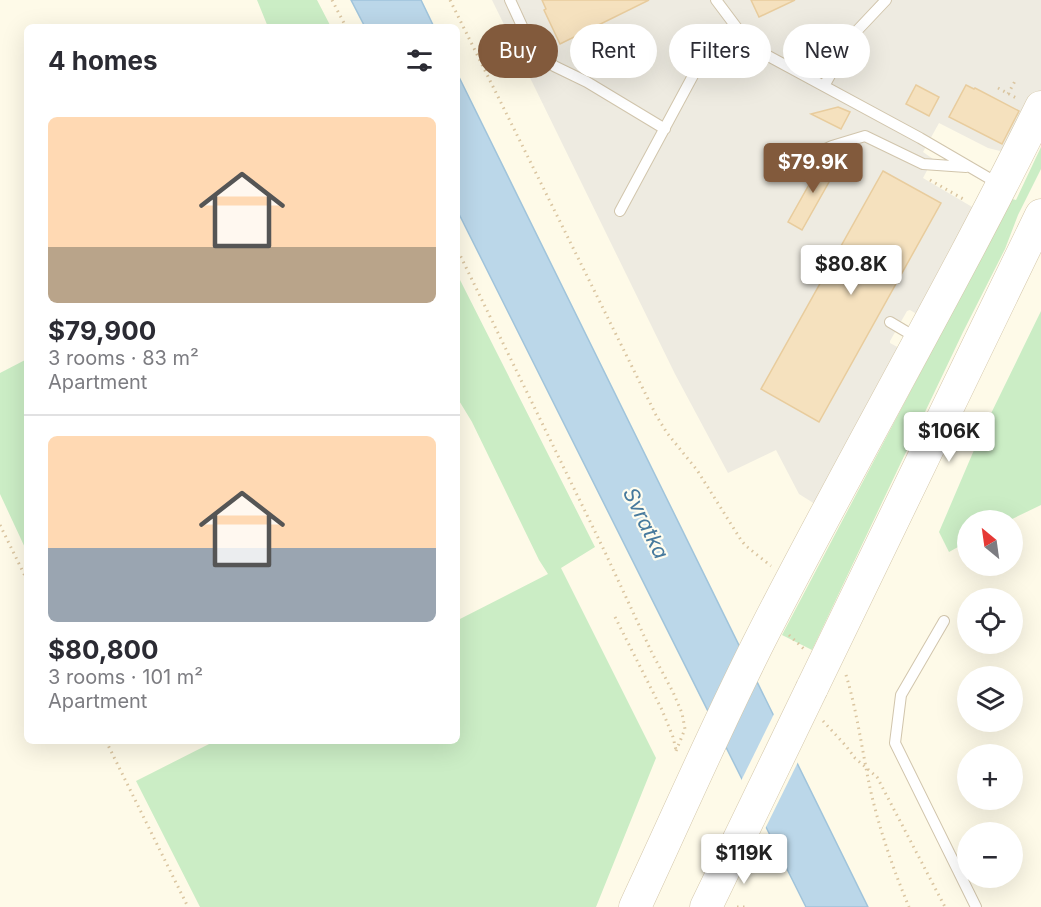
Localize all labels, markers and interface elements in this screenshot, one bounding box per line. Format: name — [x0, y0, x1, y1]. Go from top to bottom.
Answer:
chip: Buy — [478, 24, 558, 78]
chip: Rent — [570, 24, 657, 78]
chip: Filters — [669, 24, 771, 78]
chip: New — [783, 24, 870, 78]
icon: filters — [403, 44, 436, 77]
text: 4 homes — [48, 45, 158, 76]
pin: $79.9K — [764, 143, 862, 194]
text: $79.9K — [778, 150, 848, 174]
icon: home — [188, 156, 296, 264]
pin: $80.8K — [802, 245, 900, 296]
text: $80.8K — [815, 252, 887, 276]
text: $79,900 — [48, 315, 156, 346]
text: 3 rooms · 83 m² — [48, 346, 199, 370]
text: Apartment — [48, 370, 147, 394]
pin: $106K — [907, 412, 991, 463]
text: $106K — [918, 419, 980, 443]
icon: home — [188, 475, 296, 583]
water label: Svratka — [618, 483, 674, 563]
north arrow — [957, 510, 1023, 576]
map controls — [957, 510, 1023, 888]
button: locate — [957, 588, 1023, 654]
text: $80,800 — [48, 634, 159, 665]
text: 3 rooms · 101 m² — [48, 665, 203, 689]
button: layers — [957, 666, 1023, 732]
text: Apartment — [48, 689, 147, 713]
button: + — [957, 744, 1023, 810]
button: − — [957, 822, 1023, 888]
pin: $119K — [702, 834, 786, 885]
text: $119K — [715, 841, 773, 865]

